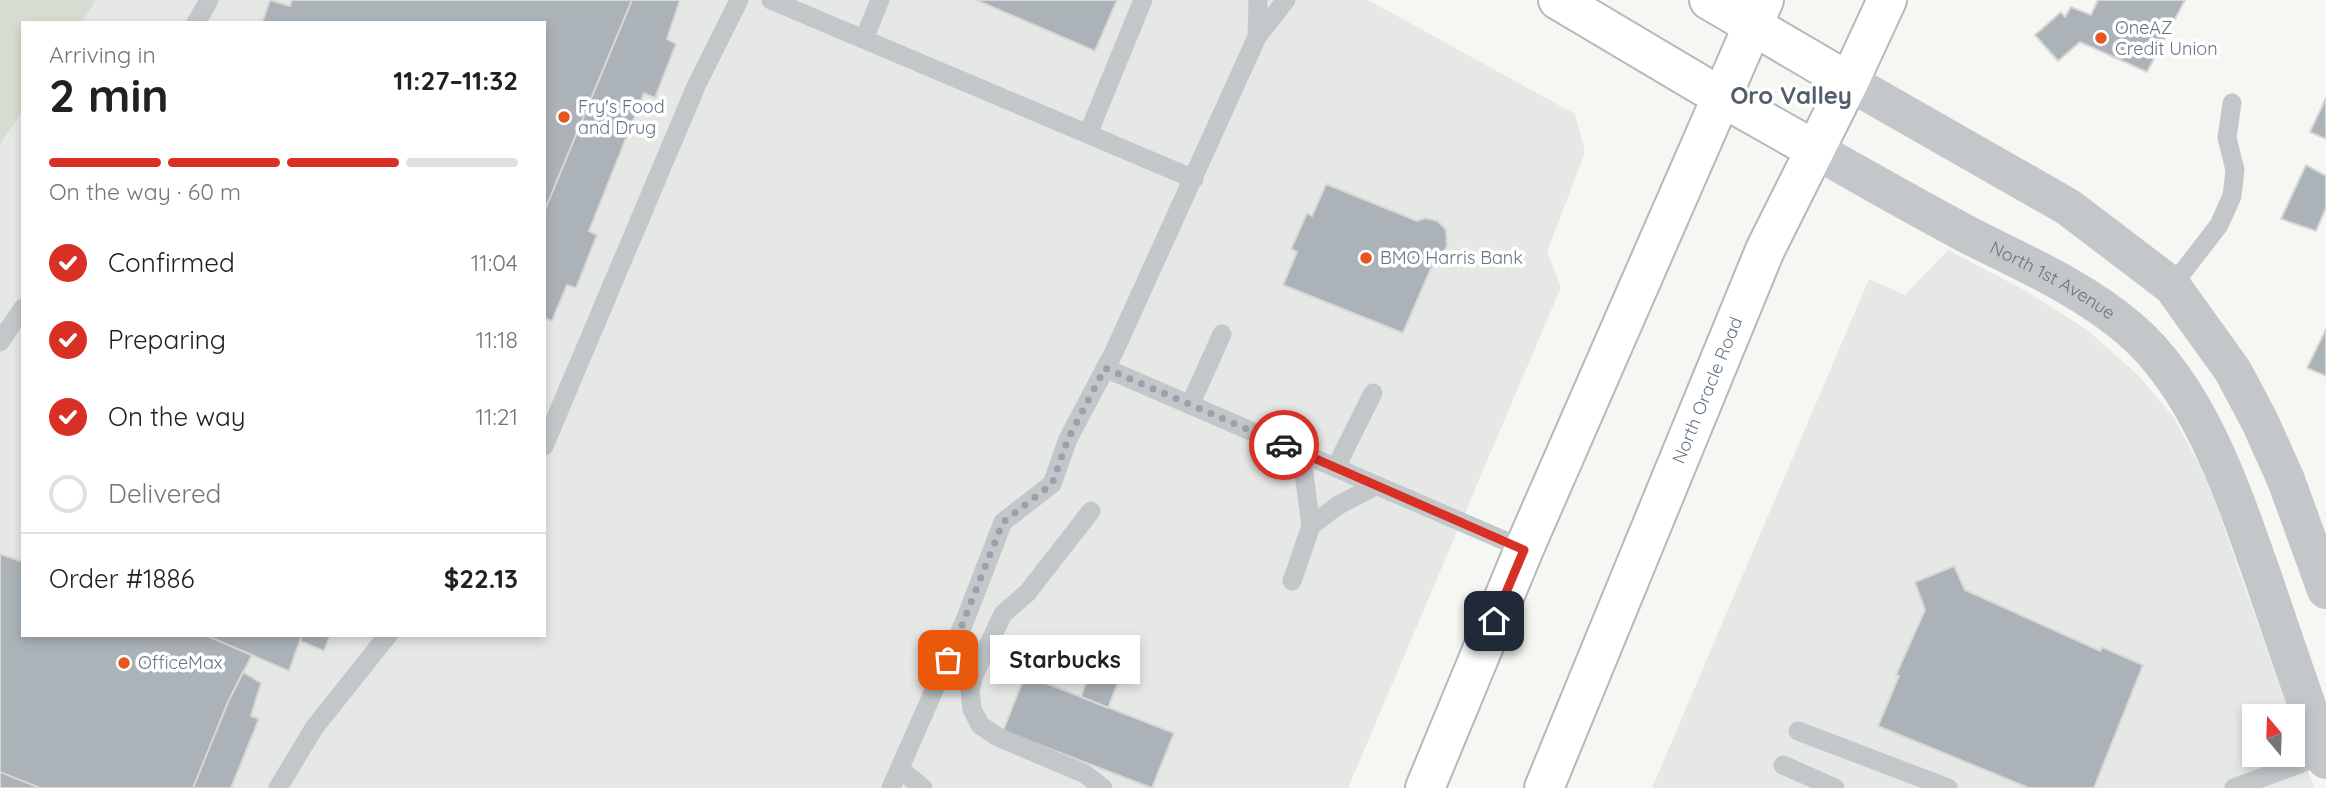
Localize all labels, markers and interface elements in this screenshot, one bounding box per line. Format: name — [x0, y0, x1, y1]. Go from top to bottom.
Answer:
place label: OneAZ Credit Union — [2115, 16, 2218, 60]
marker: OneAZ Credit Union — [2093, 30, 2109, 46]
text: Arriving in — [49, 40, 156, 69]
text: 11:27–11:32 — [393, 64, 518, 97]
text: 2 min — [49, 66, 169, 124]
district label: Oro Valley — [1730, 80, 1852, 110]
place label: Fry's Food and Drug — [578, 95, 665, 139]
marker: Fry's Food and Drug — [556, 109, 572, 125]
text: On the way · 60 m — [49, 177, 241, 206]
street label: North 1st Avenue — [1986, 236, 2120, 324]
icon: check — [49, 244, 87, 282]
text: Confirmed — [108, 246, 235, 279]
place label: BMO Harris Bank — [1380, 246, 1523, 269]
text: 11:04 — [471, 248, 518, 277]
marker: BMO Harris Bank — [1358, 250, 1374, 266]
street label: North Oracle Road — [1667, 313, 1747, 467]
icon: check — [49, 321, 87, 359]
text: Preparing — [108, 323, 226, 356]
text: 11:18 — [476, 325, 518, 354]
icon: check — [49, 398, 87, 436]
text: On the way — [108, 400, 246, 433]
text: 11:21 — [475, 402, 518, 431]
courier — [1249, 410, 1319, 480]
icon: car — [1265, 426, 1303, 464]
text: Delivered — [108, 477, 221, 510]
text: Order #1886 — [49, 562, 195, 595]
text: $22.13 — [444, 562, 518, 595]
pin — [1464, 591, 1524, 651]
icon: home — [1475, 602, 1513, 640]
pin — [918, 630, 978, 690]
callout: Starbucks — [990, 636, 1140, 684]
icon: bag — [929, 641, 967, 679]
text: Starbucks — [1009, 645, 1121, 674]
place label: OfficeMax — [138, 651, 223, 674]
marker: OfficeMax — [116, 655, 132, 671]
north arrow — [2242, 704, 2305, 766]
map controls — [2242, 704, 2305, 767]

